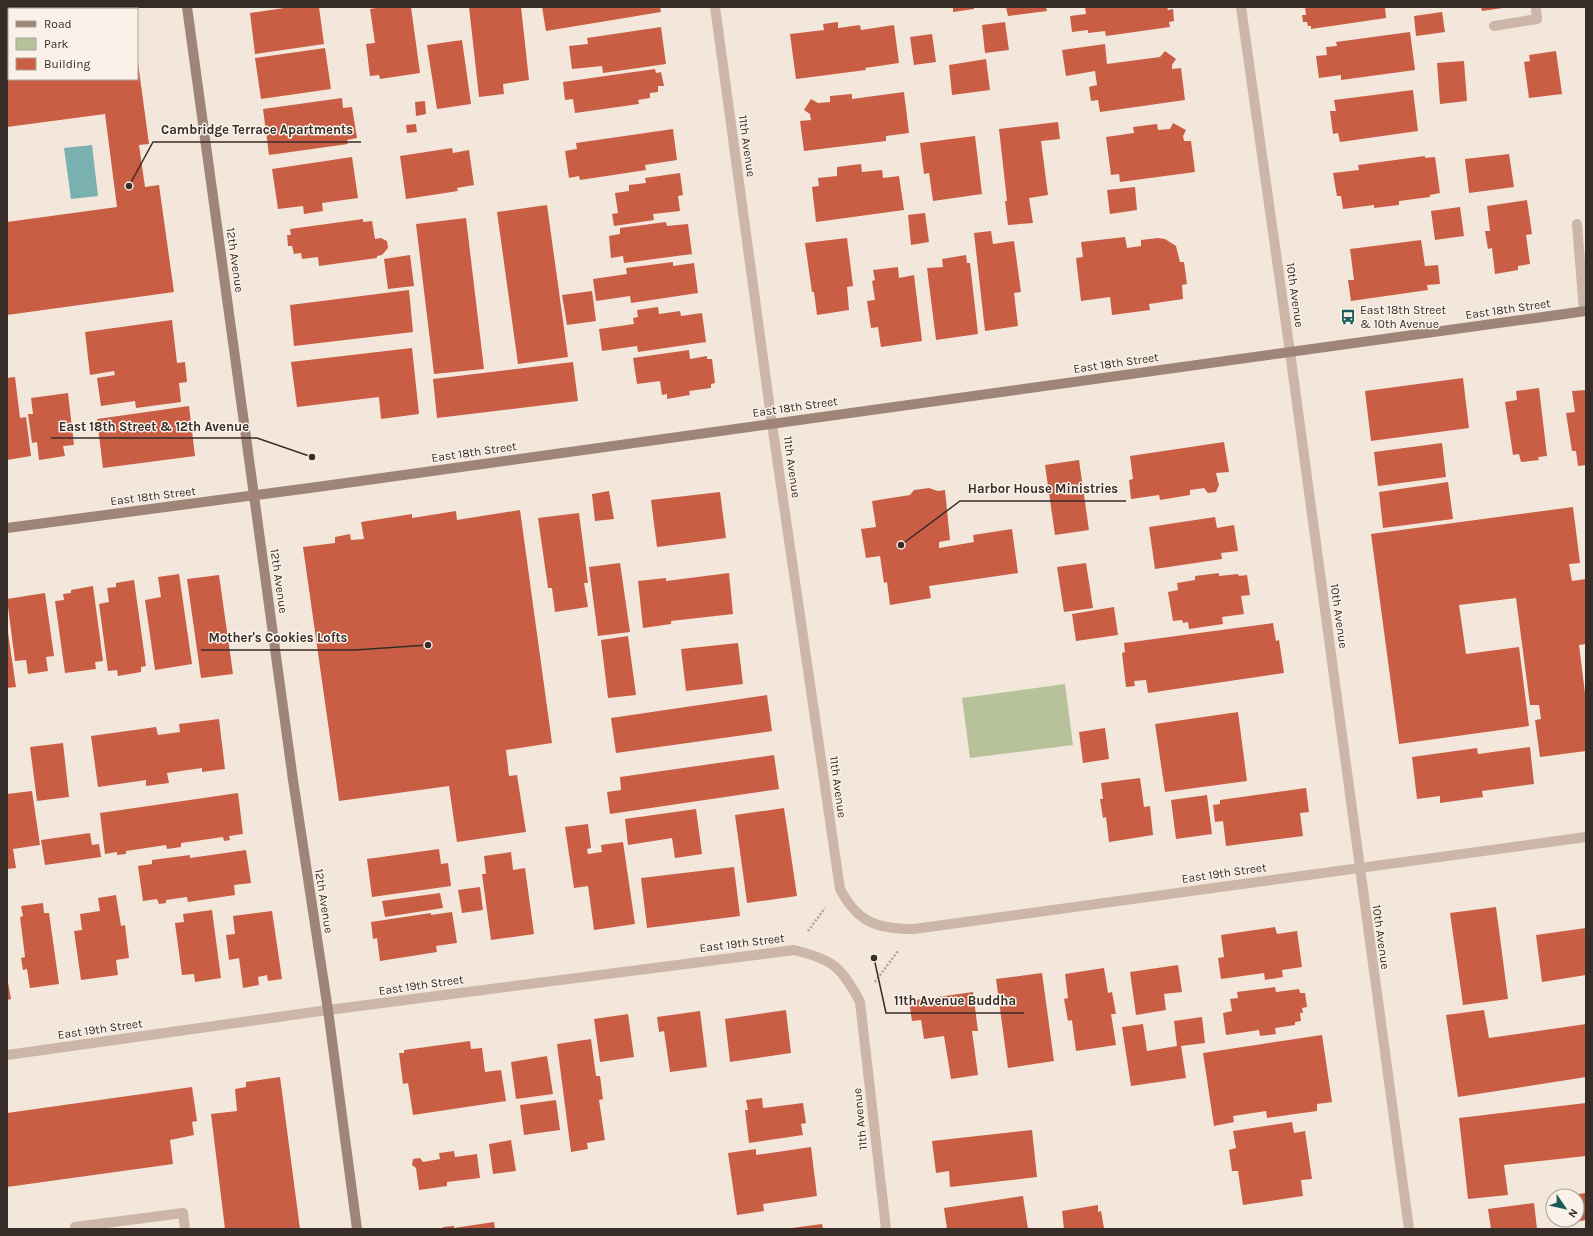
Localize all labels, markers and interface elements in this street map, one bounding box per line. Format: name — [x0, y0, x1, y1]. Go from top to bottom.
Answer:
legend — [8, 8, 138, 80]
text: Road — [44, 17, 72, 31]
text: Park — [44, 37, 69, 51]
text: Building — [44, 57, 91, 71]
street label: 11th Avenue — [736, 114, 758, 178]
callout: Cambridge Terrace Apartments — [153, 117, 361, 142]
text: Cambridge Terrace Apartments — [161, 122, 353, 137]
street label: 12th Avenue — [224, 227, 246, 293]
street label: 10th Avenue — [1284, 262, 1306, 328]
street label: East 18th Street — [1464, 296, 1552, 322]
place label: East 18th Street & 10th Avenue — [1360, 303, 1446, 331]
bus stop icon: East 18th Street & 10th Avenue — [1339, 308, 1357, 326]
street label: East 18th Street — [1072, 350, 1160, 376]
street label: East 18th Street — [751, 394, 839, 420]
callout: East 18th Street & 12th Avenue — [51, 413, 257, 438]
text: East 18th Street & 12th Avenue — [59, 419, 249, 434]
street label: 11th Avenue — [781, 435, 803, 499]
street label: East 18th Street — [430, 439, 518, 465]
callout: Harbor House Ministries — [960, 476, 1126, 501]
text: Harbor House Ministries — [968, 481, 1118, 496]
street label: East 18th Street — [110, 484, 197, 508]
street label: 12th Avenue — [268, 548, 290, 614]
street label: 10th Avenue — [1328, 583, 1350, 649]
callout: Mother's Cookies Lofts — [201, 625, 355, 650]
text: Mother's Cookies Lofts — [209, 630, 348, 645]
street label: 11th Avenue — [827, 755, 849, 819]
street label: East 19th Street — [1181, 860, 1268, 886]
street label: 12th Avenue — [312, 868, 336, 934]
street label: 10th Avenue — [1370, 904, 1392, 970]
street label: East 19th Street — [699, 931, 786, 955]
street label: East 19th Street — [378, 972, 465, 998]
callout: 11th Avenue Buddha — [886, 988, 1024, 1013]
text: 11th Avenue Buddha — [894, 993, 1016, 1008]
street label: East 19th Street — [57, 1016, 144, 1042]
street label: 11th Avenue — [850, 1087, 870, 1151]
north arrow — [1545, 1188, 1585, 1228]
text: N — [1565, 1206, 1580, 1220]

